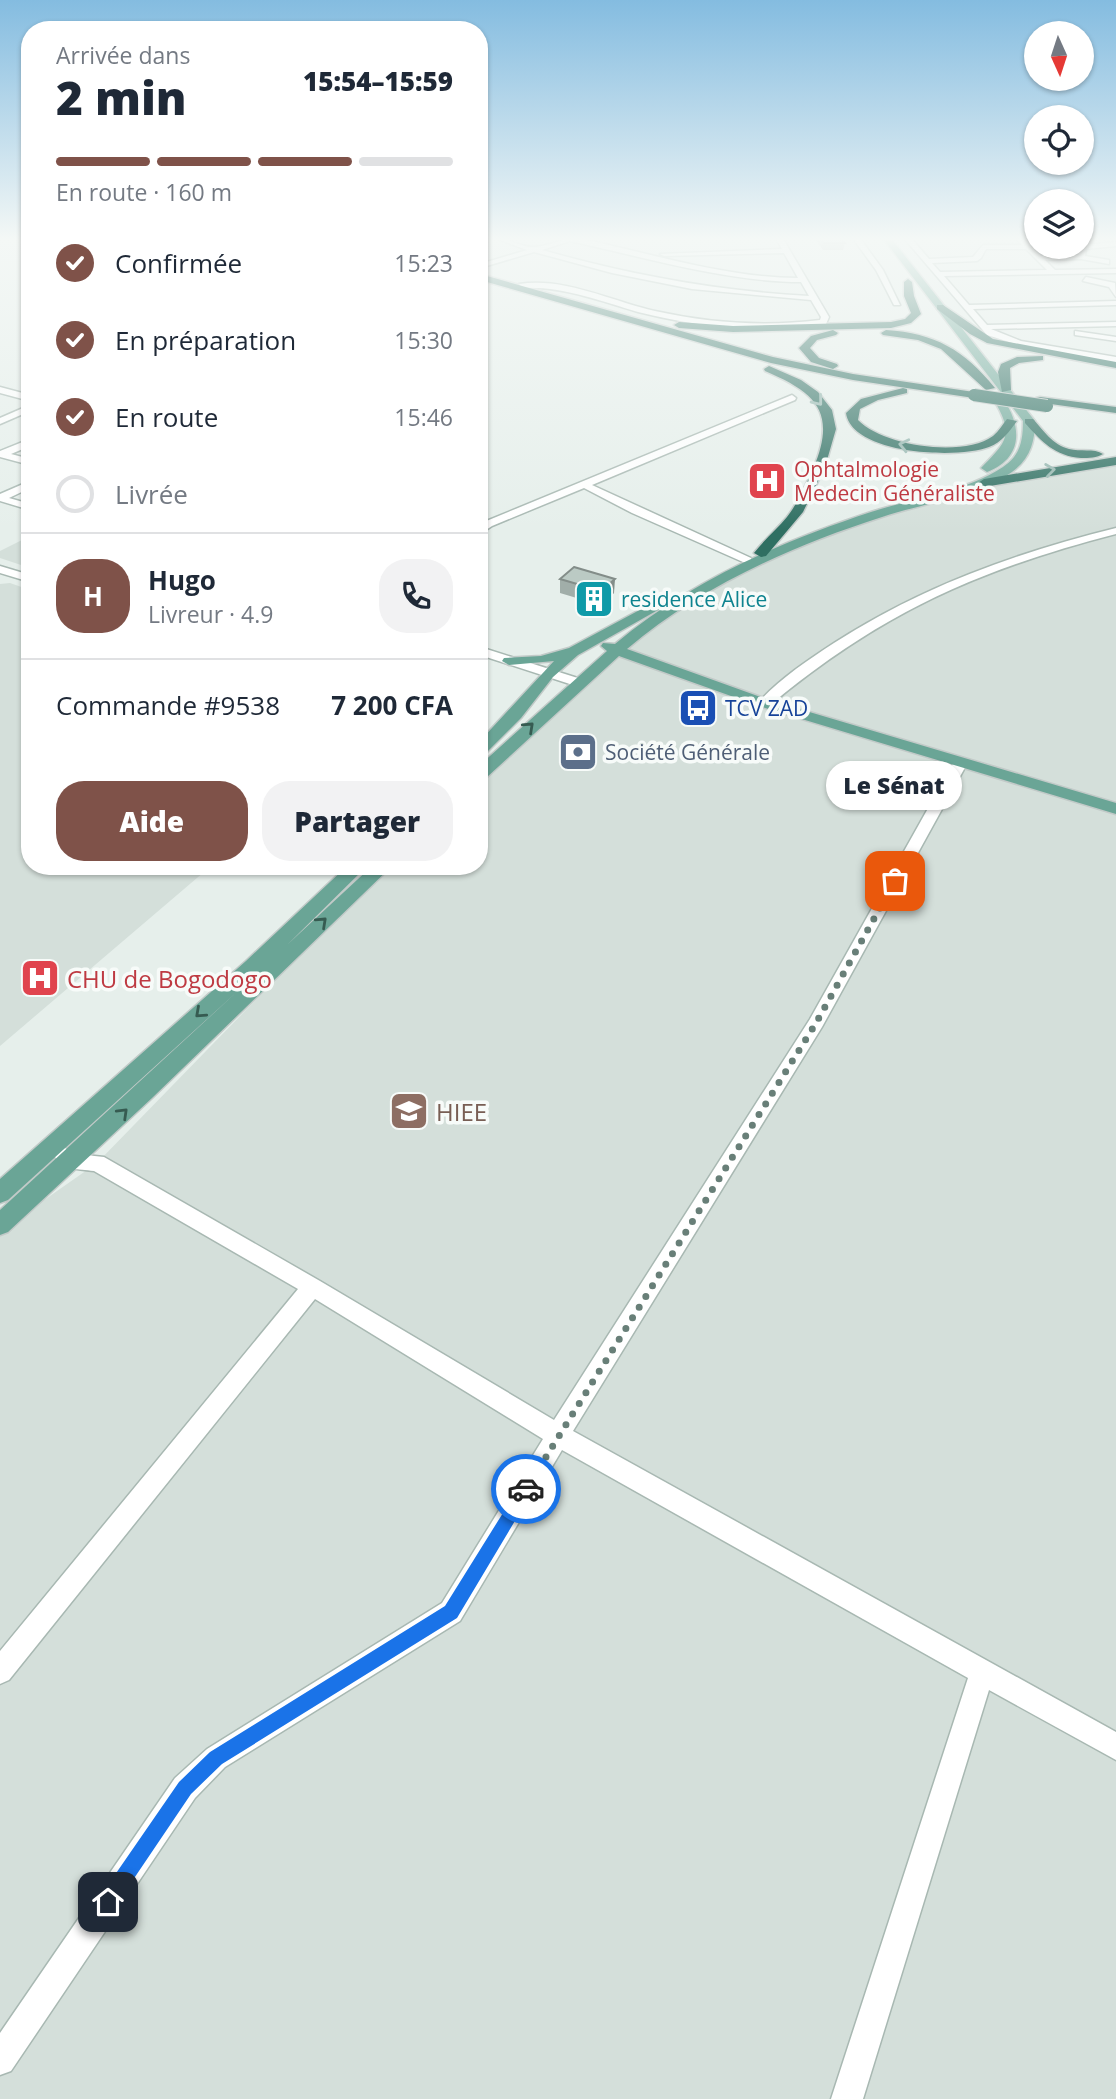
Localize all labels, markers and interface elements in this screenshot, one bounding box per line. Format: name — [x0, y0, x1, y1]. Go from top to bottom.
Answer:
north arrow — [1024, 21, 1094, 91]
map controls — [1024, 21, 1094, 259]
text: Arrivée dans — [56, 39, 190, 71]
text: 15:54–15:59 — [303, 63, 453, 99]
text: 2 min — [56, 66, 187, 128]
button: locate — [1024, 105, 1094, 175]
text: En route · 160 m — [56, 176, 232, 208]
button: layers — [1024, 189, 1094, 259]
icon: check — [56, 244, 94, 282]
text: Confirmée — [115, 245, 242, 281]
text: 15:23 — [394, 247, 453, 279]
icon: check — [56, 321, 94, 359]
text: En préparation — [115, 322, 296, 358]
text: 15:30 — [394, 324, 453, 356]
one-way arrow — [809, 393, 822, 405]
icon: check — [56, 398, 94, 436]
text: En route — [115, 399, 218, 435]
text: 15:46 — [394, 401, 453, 433]
one-way arrow — [898, 438, 910, 453]
place label: Ophtalmologie Medecin Généraliste — [794, 455, 995, 507]
hospital icon: Ophtalmologie Medecin Généraliste — [746, 460, 788, 502]
one-way arrow — [1044, 463, 1056, 478]
text: Livrée — [115, 476, 188, 512]
button: phone — [379, 559, 453, 633]
text: Hugo — [148, 562, 216, 598]
text: H — [83, 578, 103, 614]
building icon: residence Alice — [573, 578, 615, 620]
place label: residence Alice — [621, 585, 767, 613]
text: Livreur · 4.9 — [148, 598, 273, 630]
text: Commande #9538 — [56, 687, 280, 723]
text: 7 200 CFA — [331, 687, 453, 723]
bus stop icon: TCV ZAD — [677, 687, 719, 729]
place label: TCV ZAD — [725, 694, 808, 722]
one-way arrow — [521, 723, 534, 735]
bank icon: Société Générale — [557, 731, 599, 773]
place label: Société Générale — [605, 738, 770, 766]
callout: Le Sénat — [827, 762, 963, 811]
text: Le Sénat — [843, 769, 945, 801]
button: Aide — [56, 781, 248, 861]
button: Partager — [262, 781, 453, 861]
pin — [865, 851, 925, 911]
icon: bag — [876, 862, 914, 900]
one-way arrow — [314, 918, 327, 930]
hospital icon: CHU de Bogodogo — [19, 957, 61, 999]
place label: CHU de Bogodogo — [67, 962, 272, 995]
one-way arrow — [195, 1005, 208, 1017]
school or university icon: HIEE — [388, 1090, 430, 1132]
place label: HIEE — [436, 1095, 487, 1128]
one-way arrow — [114, 1109, 127, 1122]
courier — [491, 1454, 561, 1524]
icon: car — [507, 1470, 545, 1508]
pin — [78, 1872, 138, 1932]
icon: home — [89, 1883, 127, 1921]

